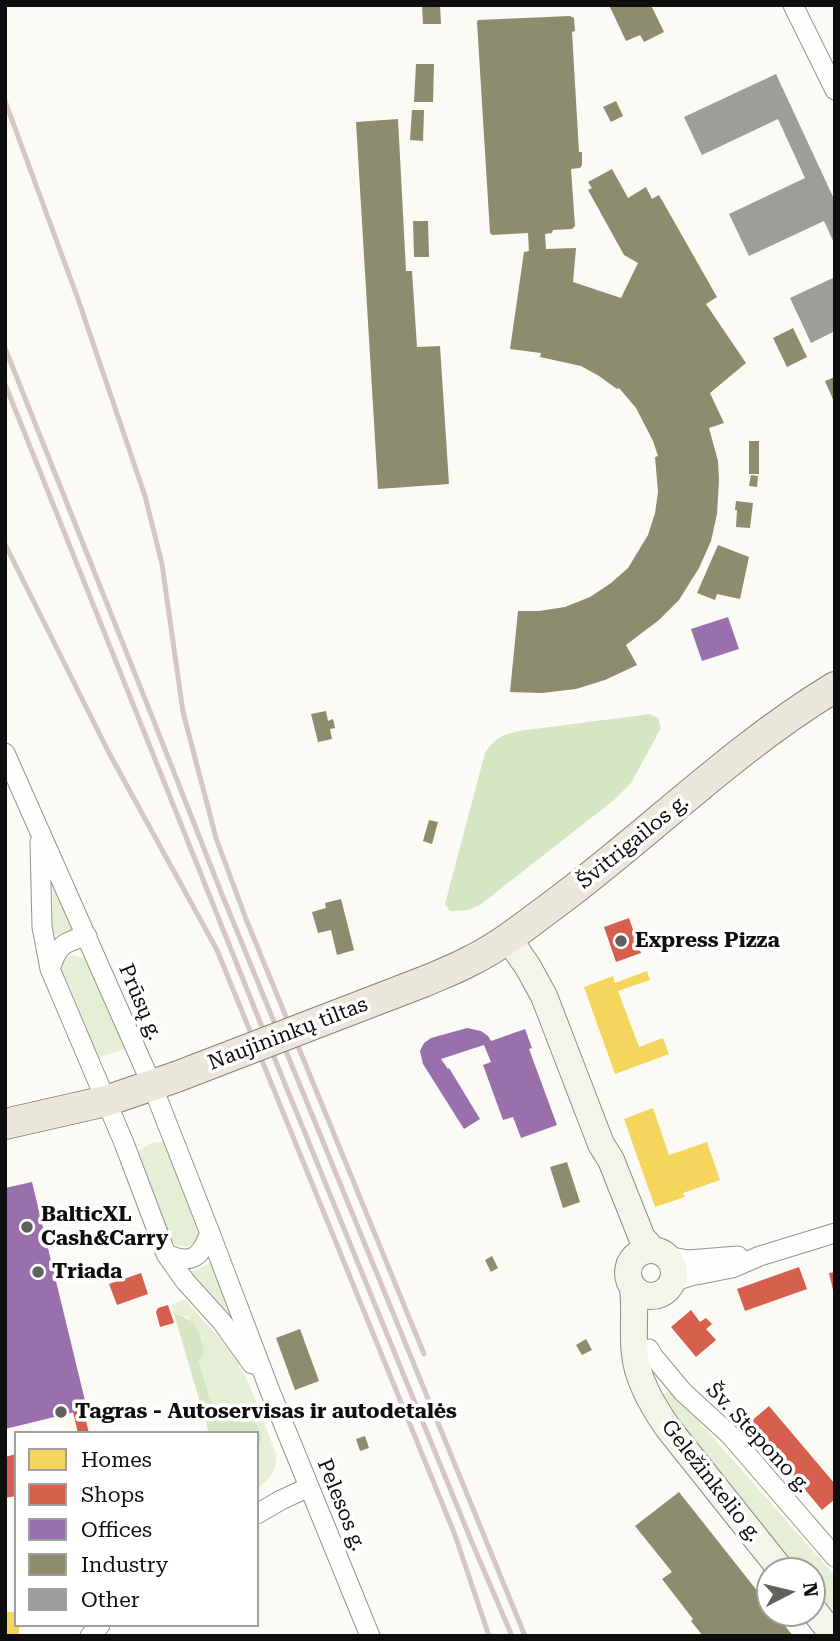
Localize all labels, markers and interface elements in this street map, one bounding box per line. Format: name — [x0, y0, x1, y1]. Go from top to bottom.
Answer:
street label: Švitrigailos g. — [572, 789, 694, 895]
place label: Express Pizza — [635, 928, 780, 954]
marker: Express Pizza — [613, 933, 629, 949]
street label: Prūsų g. — [113, 960, 167, 1044]
street label: Naujininkų tiltas — [205, 992, 371, 1076]
place label: BalticXL Cash&Carry — [41, 1202, 168, 1252]
marker: BalticXL Cash&Carry — [19, 1219, 35, 1235]
place label: Triada — [52, 1259, 122, 1285]
marker: Triada — [30, 1264, 46, 1280]
street label: Šv. Stepono g. — [701, 1378, 815, 1498]
place label: Tagras - Autoservisas ir autodetalės — [75, 1399, 457, 1425]
marker: Tagras - Autoservisas ir autodetalės — [53, 1404, 69, 1420]
street label: Geležinkelio g. — [656, 1415, 766, 1547]
legend — [14, 1431, 259, 1627]
text: Homes — [81, 1448, 152, 1472]
street label: Pelesos g. — [311, 1455, 371, 1555]
text: Shops — [81, 1483, 144, 1507]
text: Offices — [81, 1518, 152, 1542]
text: Industry — [81, 1553, 168, 1577]
north arrow — [756, 1557, 826, 1627]
text: N — [798, 1581, 823, 1598]
text: Other — [81, 1588, 139, 1612]

